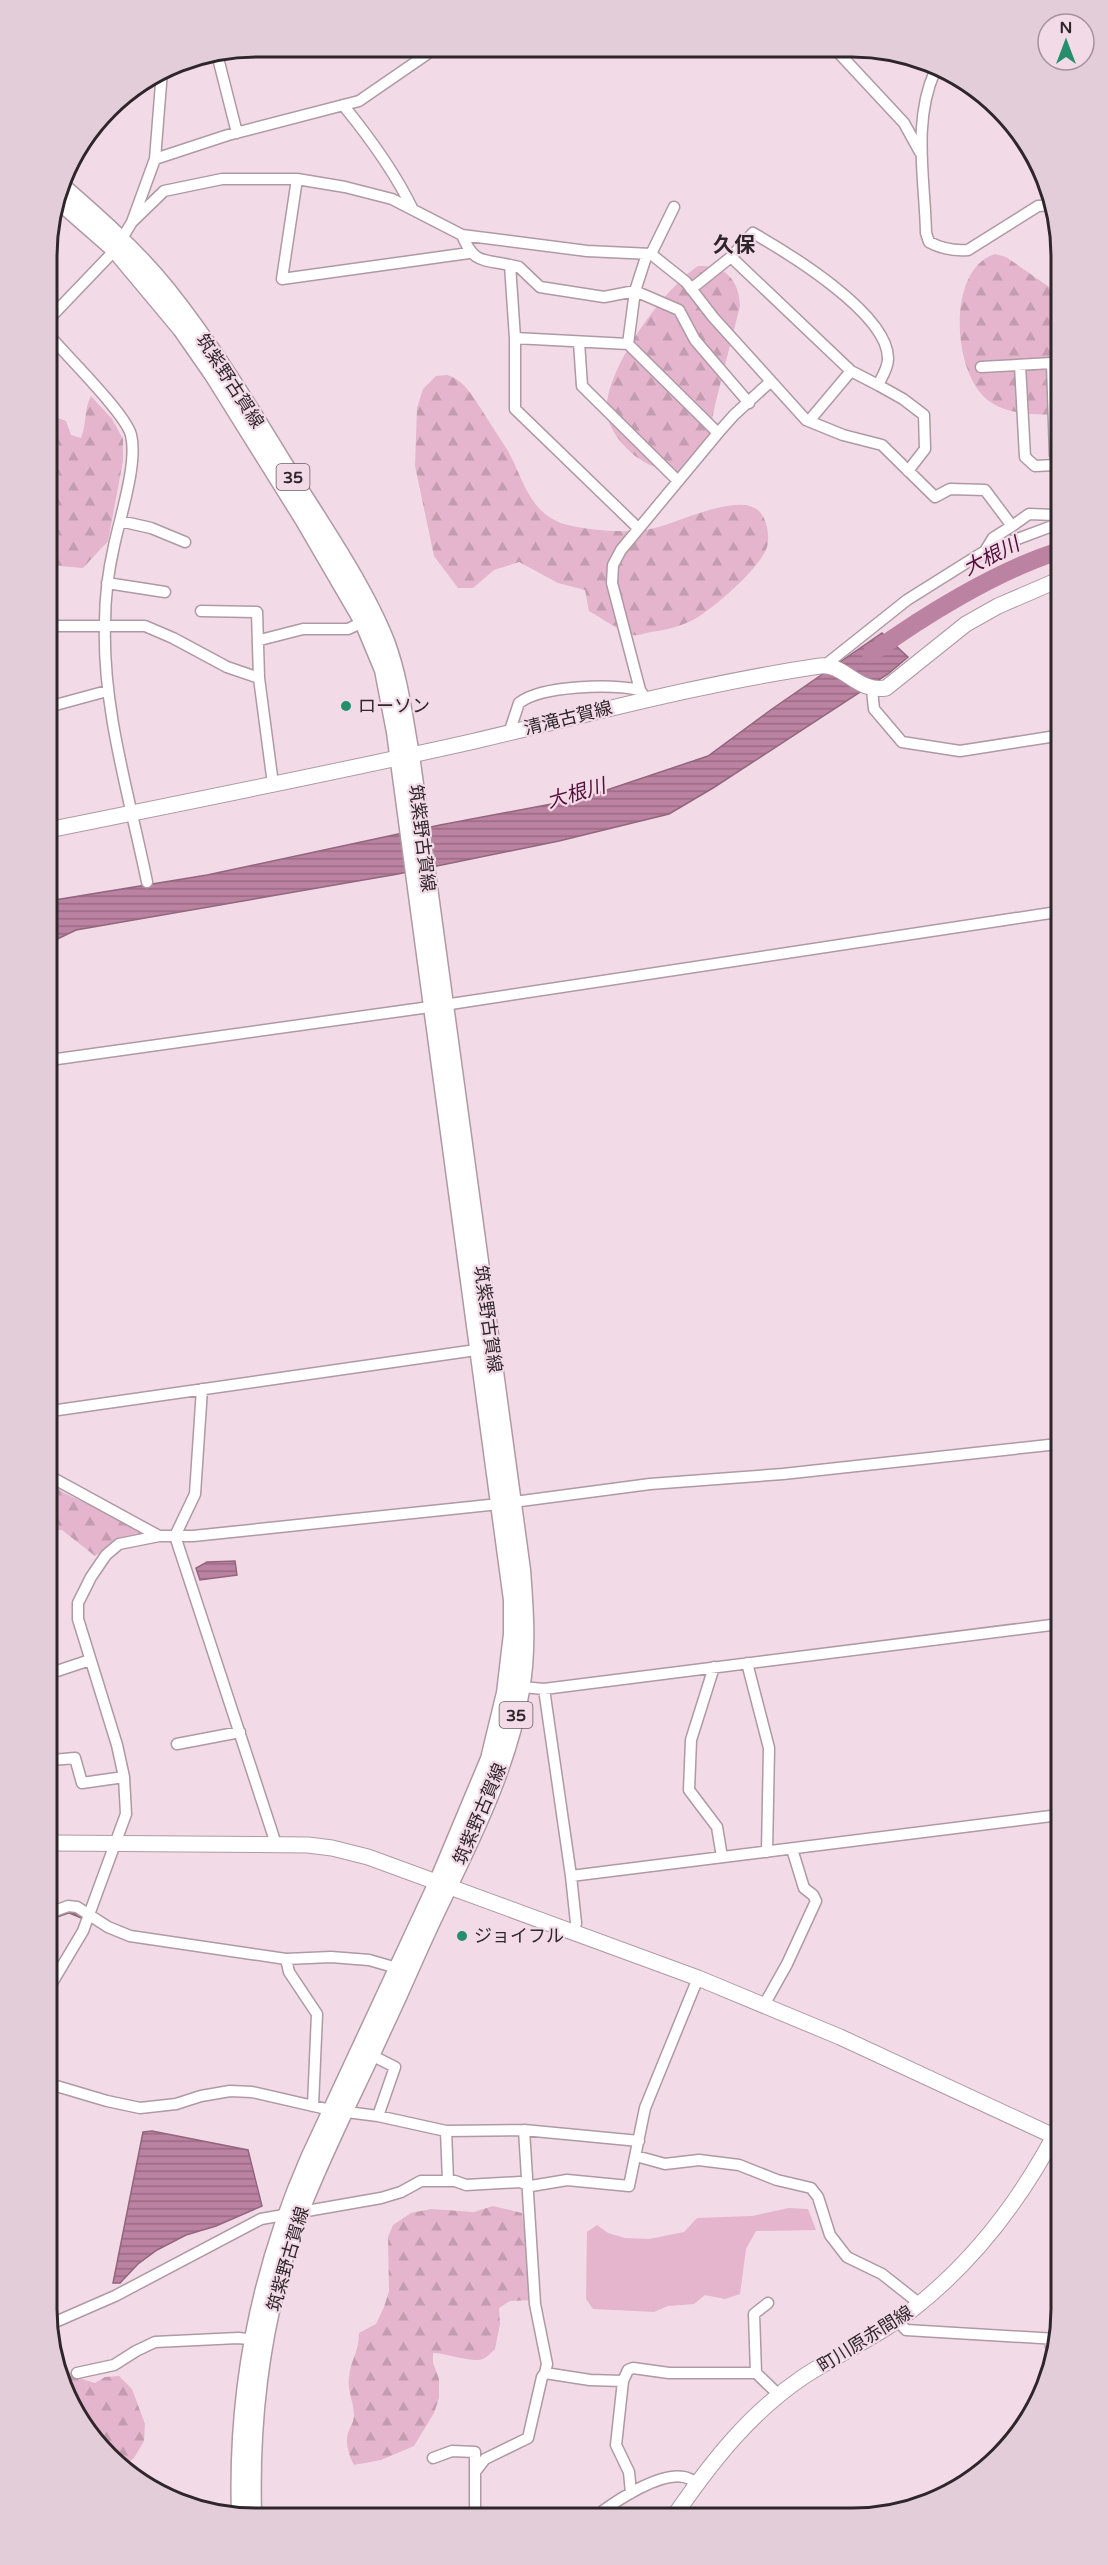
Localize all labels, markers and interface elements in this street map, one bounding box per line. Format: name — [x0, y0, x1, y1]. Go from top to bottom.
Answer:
north arrow — [1036, 12, 1096, 72]
text: N — [1060, 18, 1072, 38]
district label: 久保 — [713, 233, 756, 258]
street label: 筑紫野古賀線 — [191, 330, 269, 432]
road number: 35 — [276, 464, 310, 490]
water label: 大根川 — [959, 532, 1025, 581]
place label: ローソン — [358, 695, 430, 717]
street label: 清滝古賀線 — [522, 696, 614, 740]
marker: ローソン — [339, 699, 353, 713]
water label: 大根川 — [544, 774, 610, 814]
street label: 筑紫野古賀線 — [405, 783, 439, 893]
street label: 筑紫野古賀線 — [470, 1264, 506, 1374]
road number: 35 — [500, 1702, 532, 1728]
street label: 筑紫野古賀線 — [449, 1760, 511, 1868]
place label: ジョイフル — [474, 1925, 564, 1947]
marker: ジョイフル — [455, 1929, 469, 1943]
street label: 筑紫野古賀線 — [263, 2204, 313, 2314]
street label: 町川原赤間線 — [813, 2301, 917, 2377]

